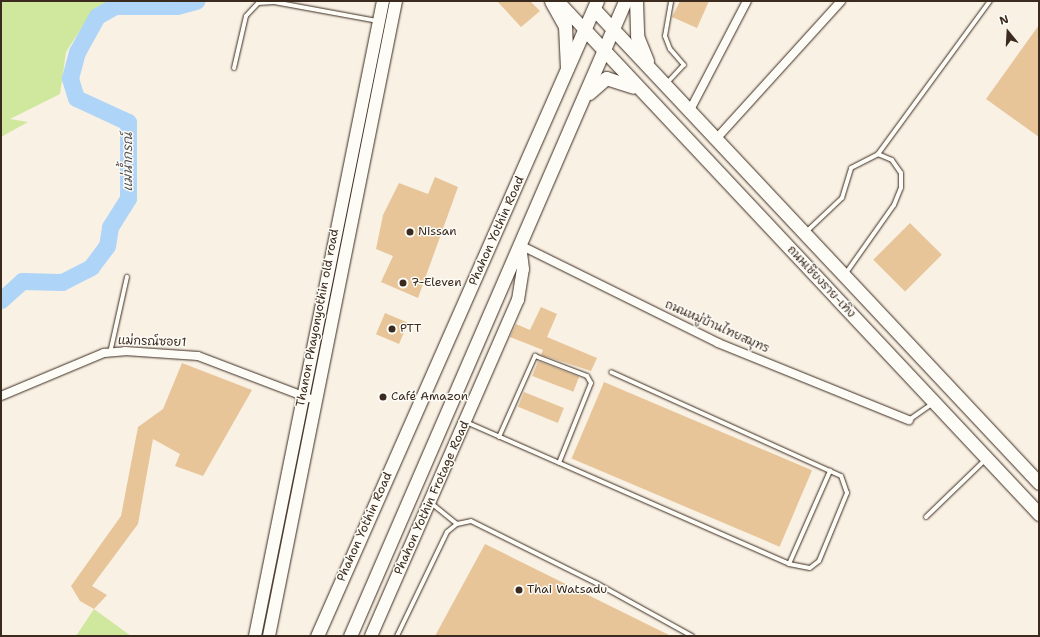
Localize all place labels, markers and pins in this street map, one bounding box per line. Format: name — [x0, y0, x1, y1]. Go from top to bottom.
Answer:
place label: Nissan — [418, 225, 457, 239]
marker: Nissan — [405, 227, 415, 237]
place label: 7-Eleven — [411, 276, 462, 290]
marker: 7-Eleven — [398, 278, 408, 288]
place label: PTT — [400, 322, 421, 336]
marker: PTT — [387, 324, 397, 334]
place label: Café Amazon — [391, 390, 468, 404]
marker: Café Amazon — [378, 392, 388, 402]
place label: Thai Watsadu — [527, 583, 607, 597]
marker: Thai Watsadu — [514, 585, 524, 595]

